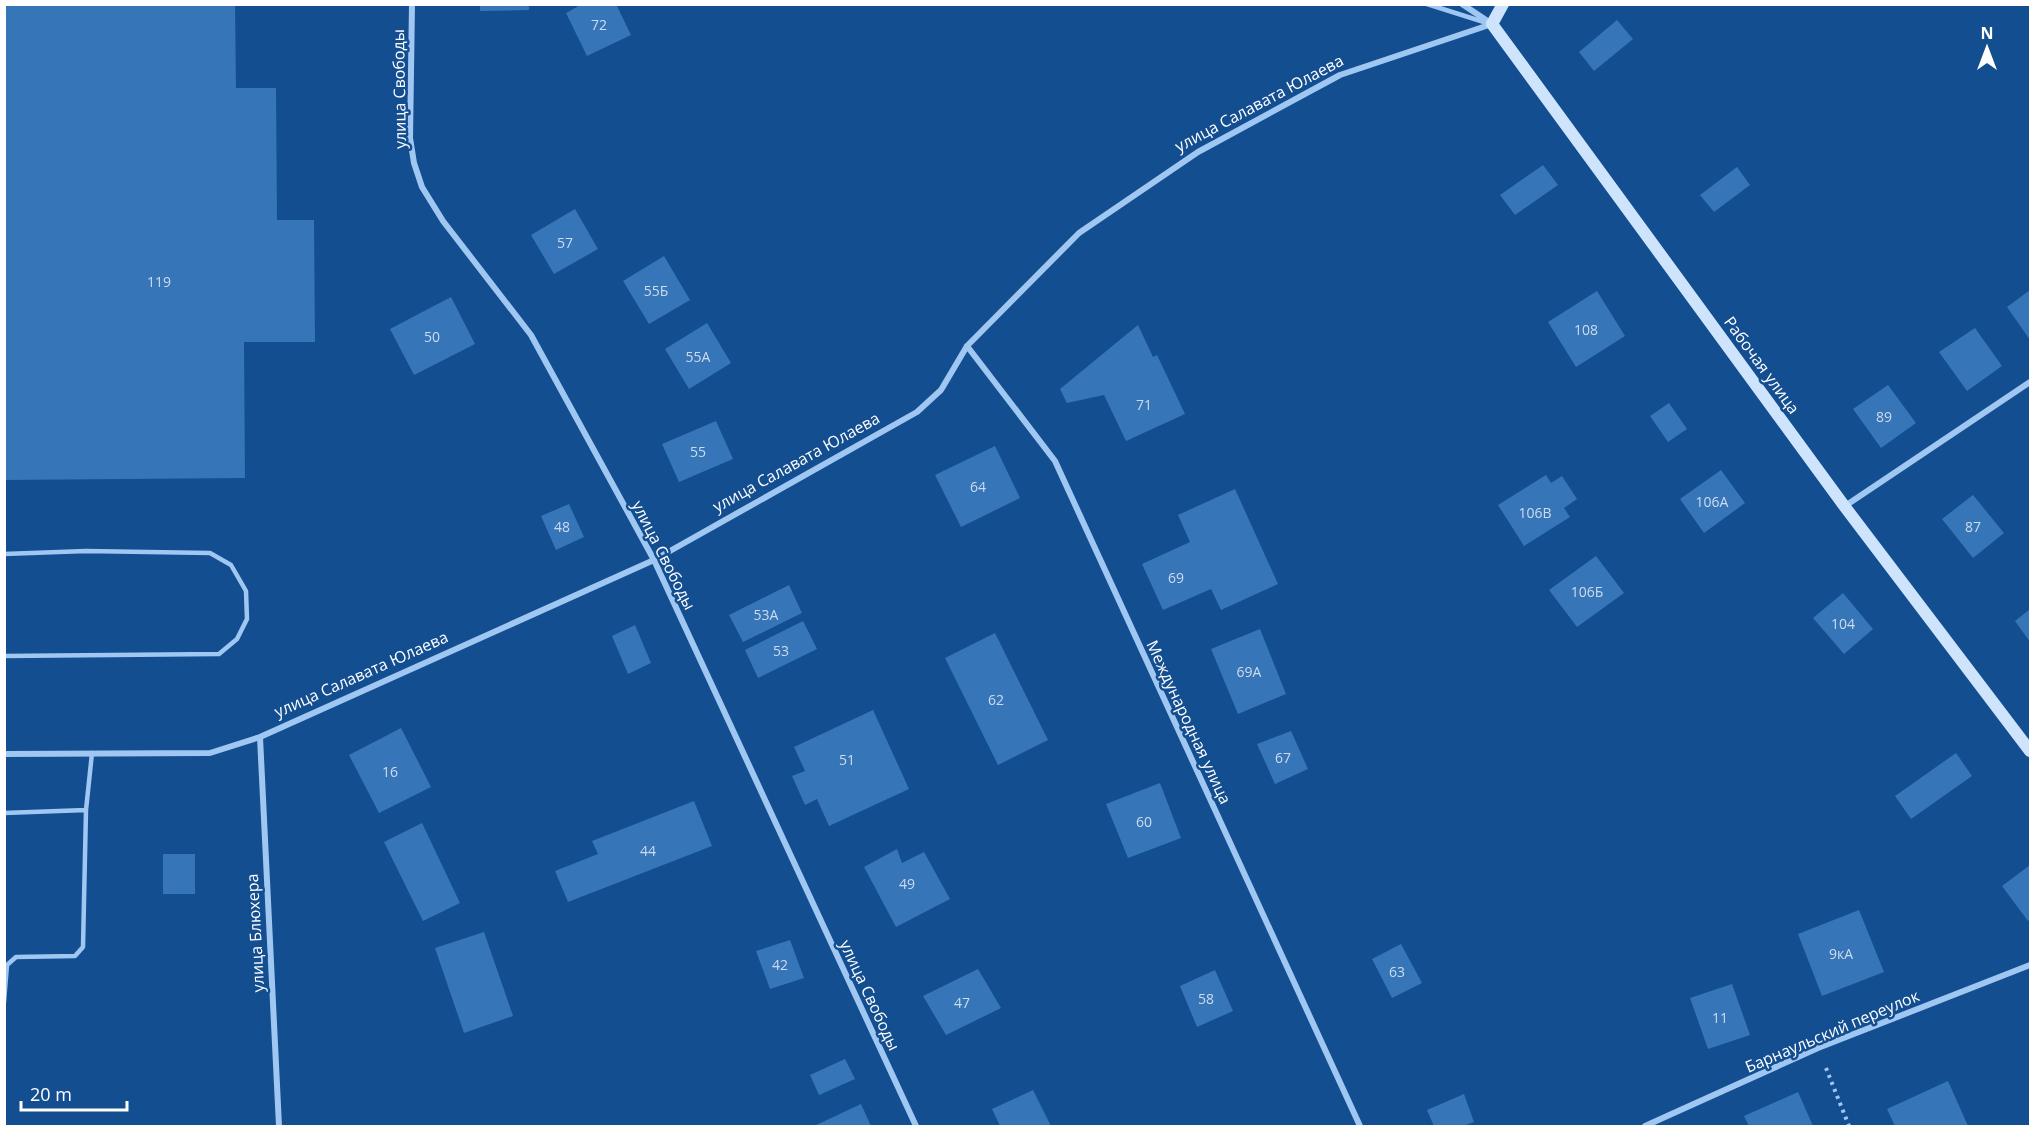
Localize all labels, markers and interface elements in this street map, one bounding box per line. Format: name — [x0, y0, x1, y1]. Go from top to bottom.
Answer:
house number: 72 — [591, 15, 607, 34]
north arrow — [1957, 18, 2017, 78]
text: N — [1980, 22, 1994, 44]
street label: улица Свободы — [387, 29, 411, 149]
street label: улица Салавата Юлаева — [1171, 49, 1347, 157]
house number: 57 — [557, 233, 573, 252]
house number: 119 — [147, 272, 171, 291]
house number: 55Б — [644, 281, 668, 300]
street label: Рабочая улица — [1719, 312, 1805, 418]
house number: 108 — [1574, 320, 1598, 339]
house number: 50 — [424, 327, 440, 346]
house number: 55А — [686, 347, 711, 366]
house number: 71 — [1136, 395, 1152, 414]
street label: улица Салавата Юлаева — [708, 407, 884, 517]
house number: 89 — [1876, 407, 1892, 426]
house number: 55 — [690, 442, 706, 461]
house number: 64 — [970, 477, 986, 496]
house number: 106А — [1696, 492, 1729, 511]
street label: улица Свободы — [627, 497, 701, 613]
house number: 106В — [1518, 503, 1552, 522]
house number: 48 — [554, 517, 570, 536]
house number: 87 — [1965, 517, 1981, 536]
house number: 69 — [1168, 568, 1184, 587]
house number: 106Б — [1571, 582, 1603, 601]
house number: 53А — [754, 605, 779, 624]
house number: 104 — [1831, 614, 1855, 633]
street label: улица Салавата Юлаева — [271, 626, 451, 722]
street label: Международная улица — [1141, 637, 1237, 807]
house number: 53 — [773, 641, 789, 660]
house number: 69А — [1237, 662, 1262, 681]
house number: 62 — [988, 690, 1004, 709]
house number: 67 — [1275, 748, 1291, 767]
house number: 51 — [839, 750, 855, 769]
house number: 16 — [382, 762, 398, 781]
house number: 60 — [1136, 812, 1152, 831]
house number: 44 — [640, 841, 656, 860]
street label: улица Блюхера — [241, 873, 269, 993]
house number: 49 — [899, 874, 915, 893]
street label: улица Свободы — [835, 936, 905, 1054]
house number: 9кА — [1829, 944, 1853, 963]
house number: 42 — [772, 955, 788, 974]
house number: 63 — [1389, 962, 1405, 981]
street label: Барнаульский переулок — [1742, 984, 1923, 1078]
house number: 58 — [1198, 989, 1214, 1008]
house number: 47 — [954, 993, 970, 1012]
house number: 11 — [1712, 1008, 1728, 1027]
scale bar — [21, 1074, 128, 1112]
text: 20 m — [30, 1082, 72, 1106]

